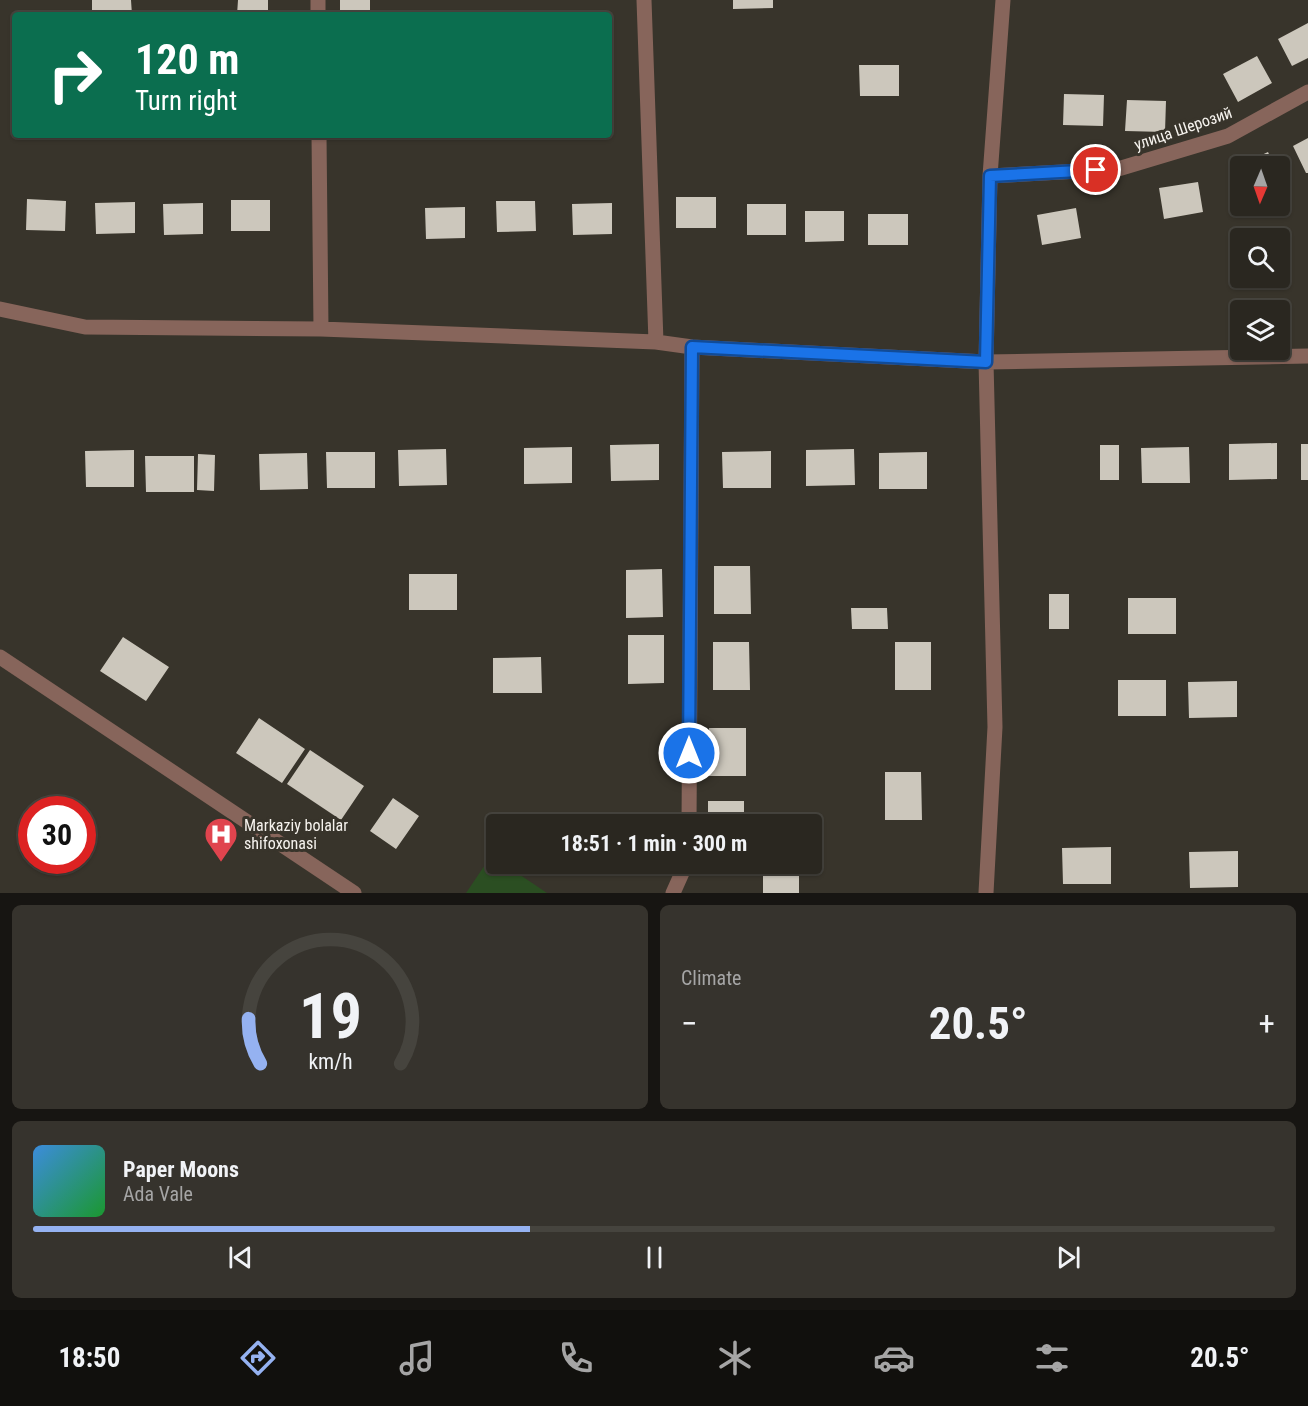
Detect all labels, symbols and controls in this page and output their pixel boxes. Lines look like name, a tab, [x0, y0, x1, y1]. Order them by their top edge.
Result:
text: 120 m	[135, 35, 240, 84]
icon: right	[36, 36, 114, 114]
text: Turn right	[135, 85, 237, 117]
street label: улица Шерозий	[1132, 103, 1235, 154]
pin	[1070, 144, 1121, 195]
icon: arrive	[1079, 153, 1112, 186]
north arrow	[1230, 156, 1290, 216]
map controls	[1230, 156, 1290, 360]
button: search	[1230, 228, 1290, 288]
button: layers	[1230, 300, 1290, 360]
position arrow	[657, 721, 721, 785]
speed limit sign: 30	[18, 796, 96, 874]
hospital icon: Markaziy bolalar shifoxonasi	[203, 816, 239, 863]
place label: Markaziy bolalar shifoxonasi	[244, 816, 348, 853]
text: 18:51 · 1 min · 300 m	[561, 831, 747, 856]
text: Climate	[681, 966, 741, 990]
text: 19	[298, 980, 362, 1053]
text: 20.5°	[929, 997, 1027, 1050]
text: −	[681, 1004, 698, 1043]
text: +	[1259, 1004, 1275, 1043]
text: km/h	[308, 1049, 352, 1074]
text: Paper Moons	[123, 1157, 239, 1182]
text: Ada Vale	[123, 1182, 193, 1206]
icon: previous	[224, 1241, 257, 1274]
icon: pause	[638, 1241, 671, 1274]
icon: next	[1052, 1241, 1085, 1274]
icon: directions	[237, 1337, 279, 1379]
icon: music	[396, 1337, 438, 1379]
icon: phone	[555, 1337, 597, 1379]
icon: climate	[714, 1337, 756, 1379]
icon: car	[873, 1337, 915, 1379]
icon: filters	[1031, 1337, 1073, 1379]
text: 18:50	[58, 1342, 120, 1374]
text: 20.5°	[1190, 1342, 1250, 1374]

